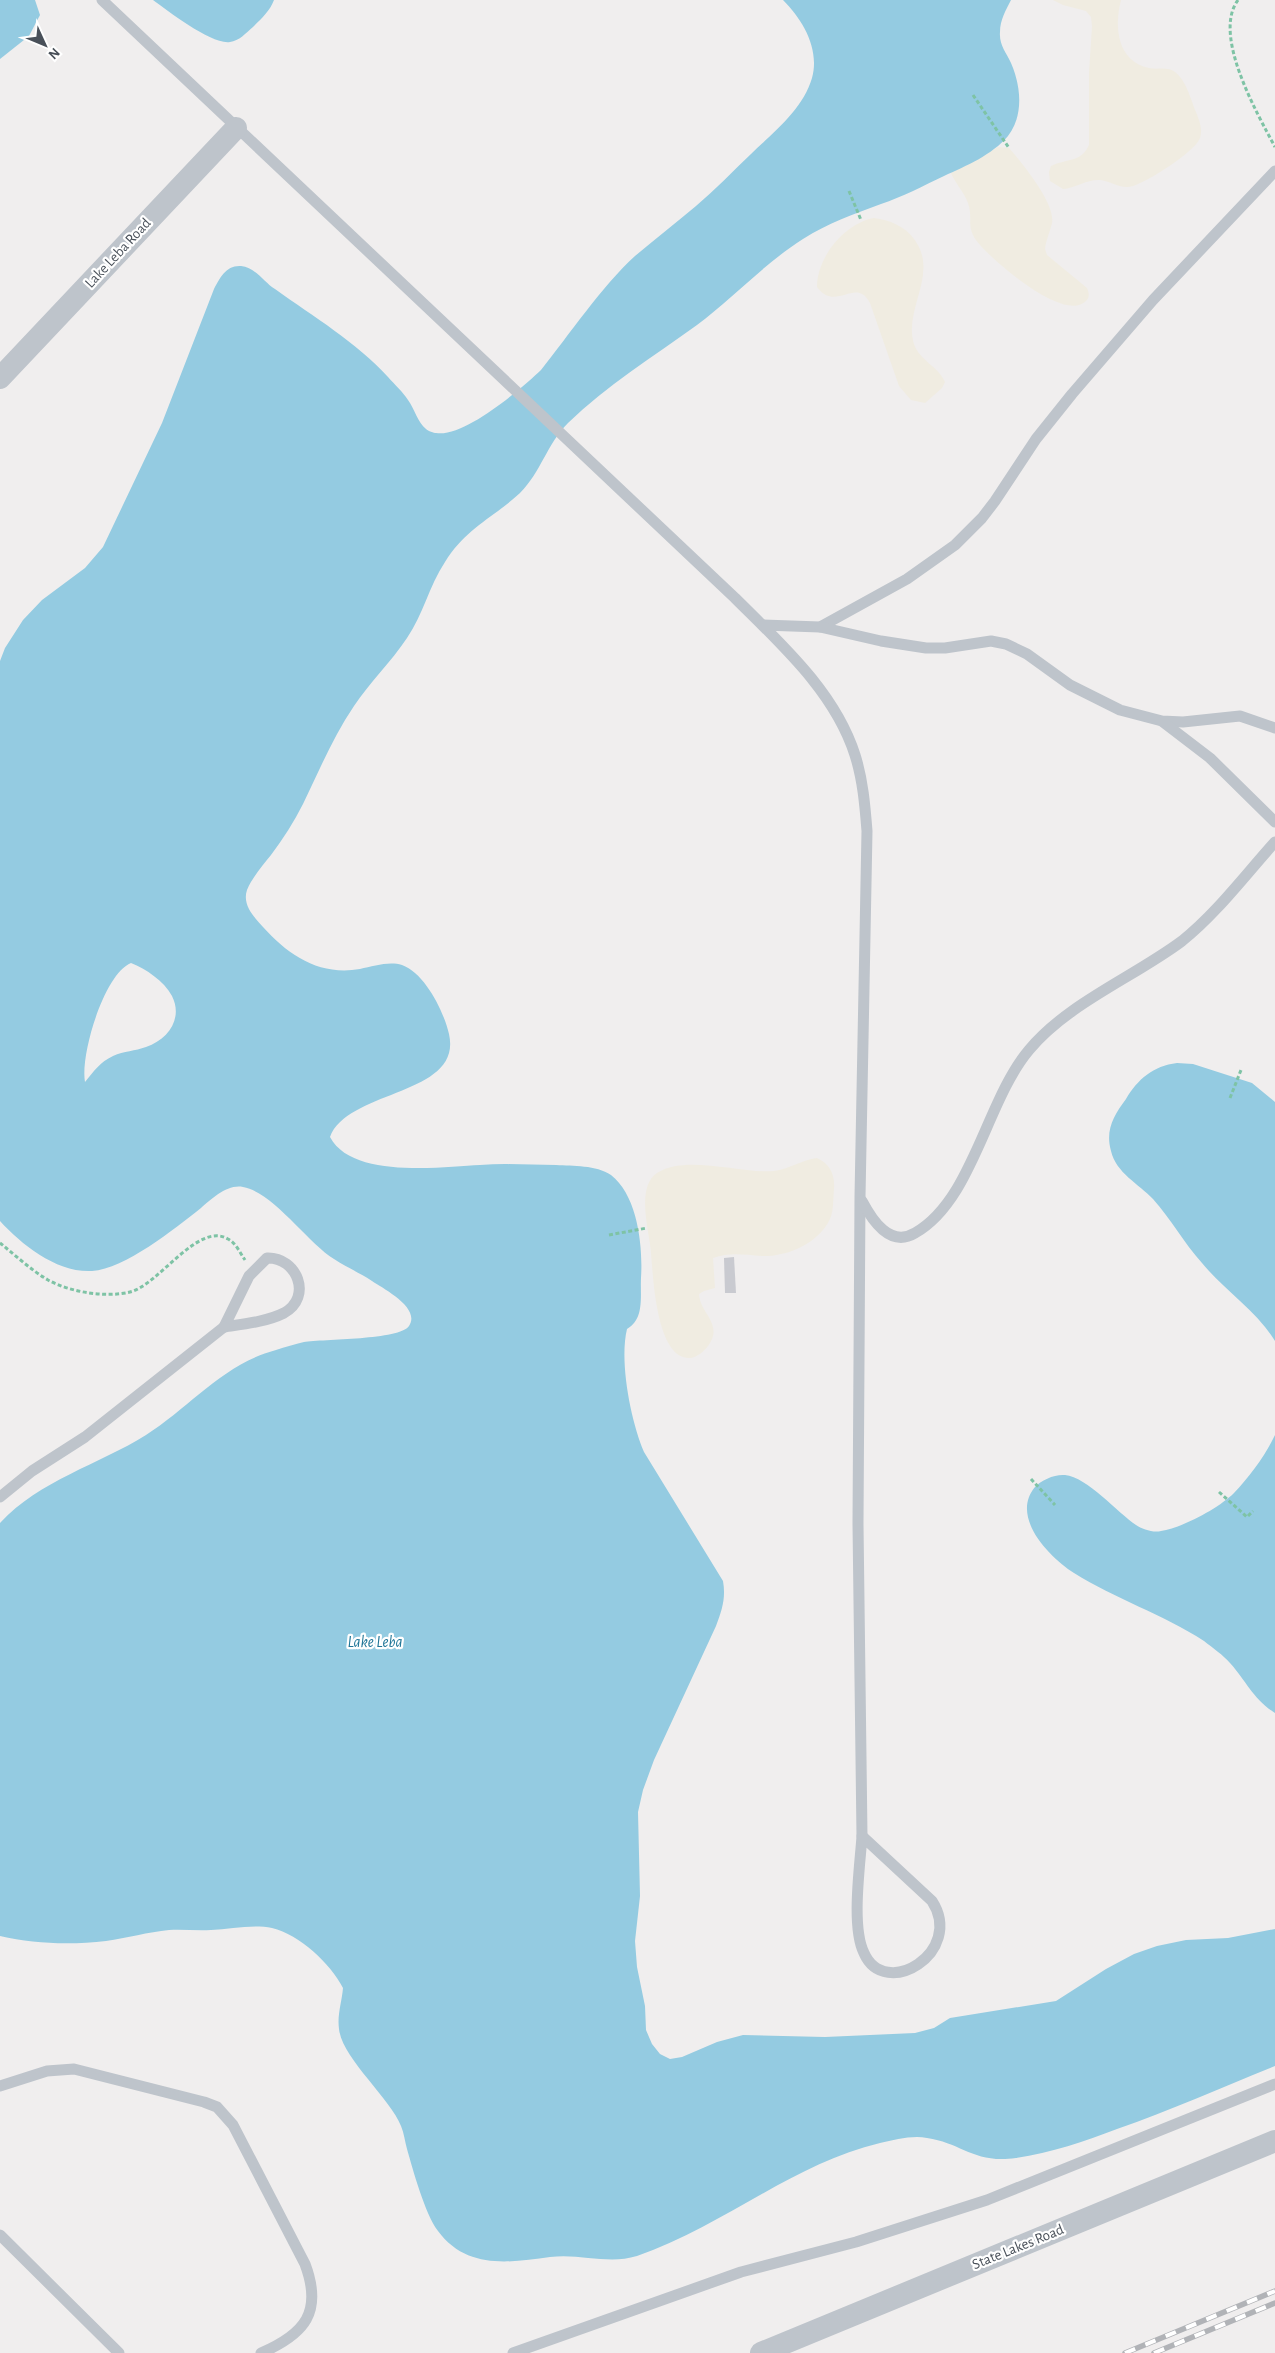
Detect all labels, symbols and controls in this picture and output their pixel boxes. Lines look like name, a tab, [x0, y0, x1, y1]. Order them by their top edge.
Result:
north arrow	[20, 20, 70, 70]
text: N	[45, 45, 62, 62]
street label: Lake Leba Road	[82, 215, 154, 291]
water label: Lake Leba	[347, 1634, 403, 1650]
street label: State Lakes Road	[970, 2222, 1066, 2272]

